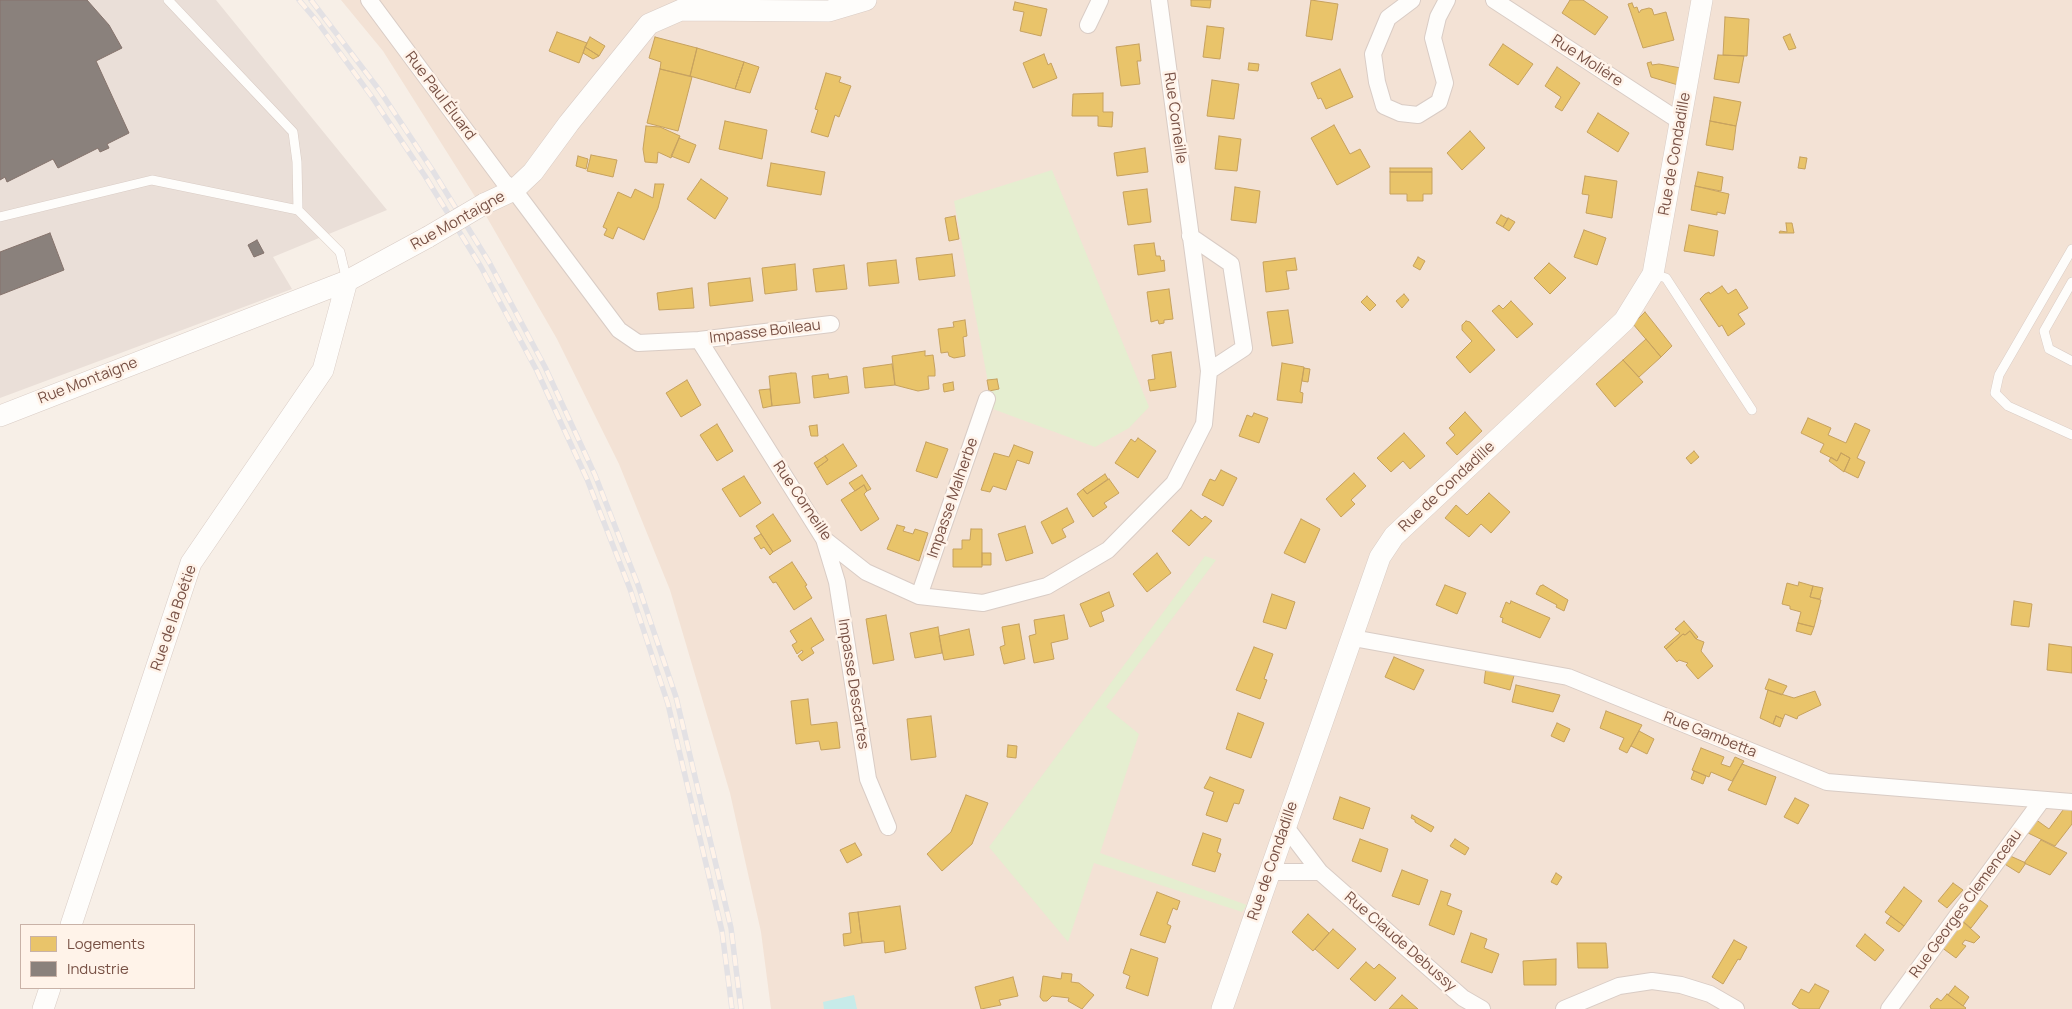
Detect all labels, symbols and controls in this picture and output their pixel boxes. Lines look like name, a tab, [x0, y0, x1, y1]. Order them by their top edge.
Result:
street label: Rue Molière	[1548, 31, 1626, 91]
street label: Rue Paul Éluard	[401, 48, 479, 144]
street label: Rue Corneille	[1160, 71, 1190, 165]
street label: Rue de Condadille	[1655, 91, 1695, 217]
street label: Rue Montaigne	[408, 188, 508, 254]
street label: Impasse Boileau	[708, 316, 822, 348]
street label: Rue Montaigne	[36, 354, 140, 408]
street label: Impasse Malherbe	[924, 435, 982, 561]
street label: Rue de Condadille	[1395, 438, 1499, 536]
street label: Rue Corneille	[769, 458, 835, 544]
street label: Rue de la Boétie	[147, 563, 201, 673]
street label: Impasse Descartes	[834, 617, 872, 751]
street label: Rue Gambetta	[1661, 708, 1759, 762]
street label: Rue de Condadille	[1244, 799, 1302, 923]
street label: Rue Georges Clemenceau	[1906, 826, 2026, 982]
street label: Rue Claude Debussy	[1340, 889, 1460, 995]
legend	[20, 924, 195, 989]
text: Logements	[67, 933, 145, 954]
text: Industrie	[67, 958, 129, 979]

